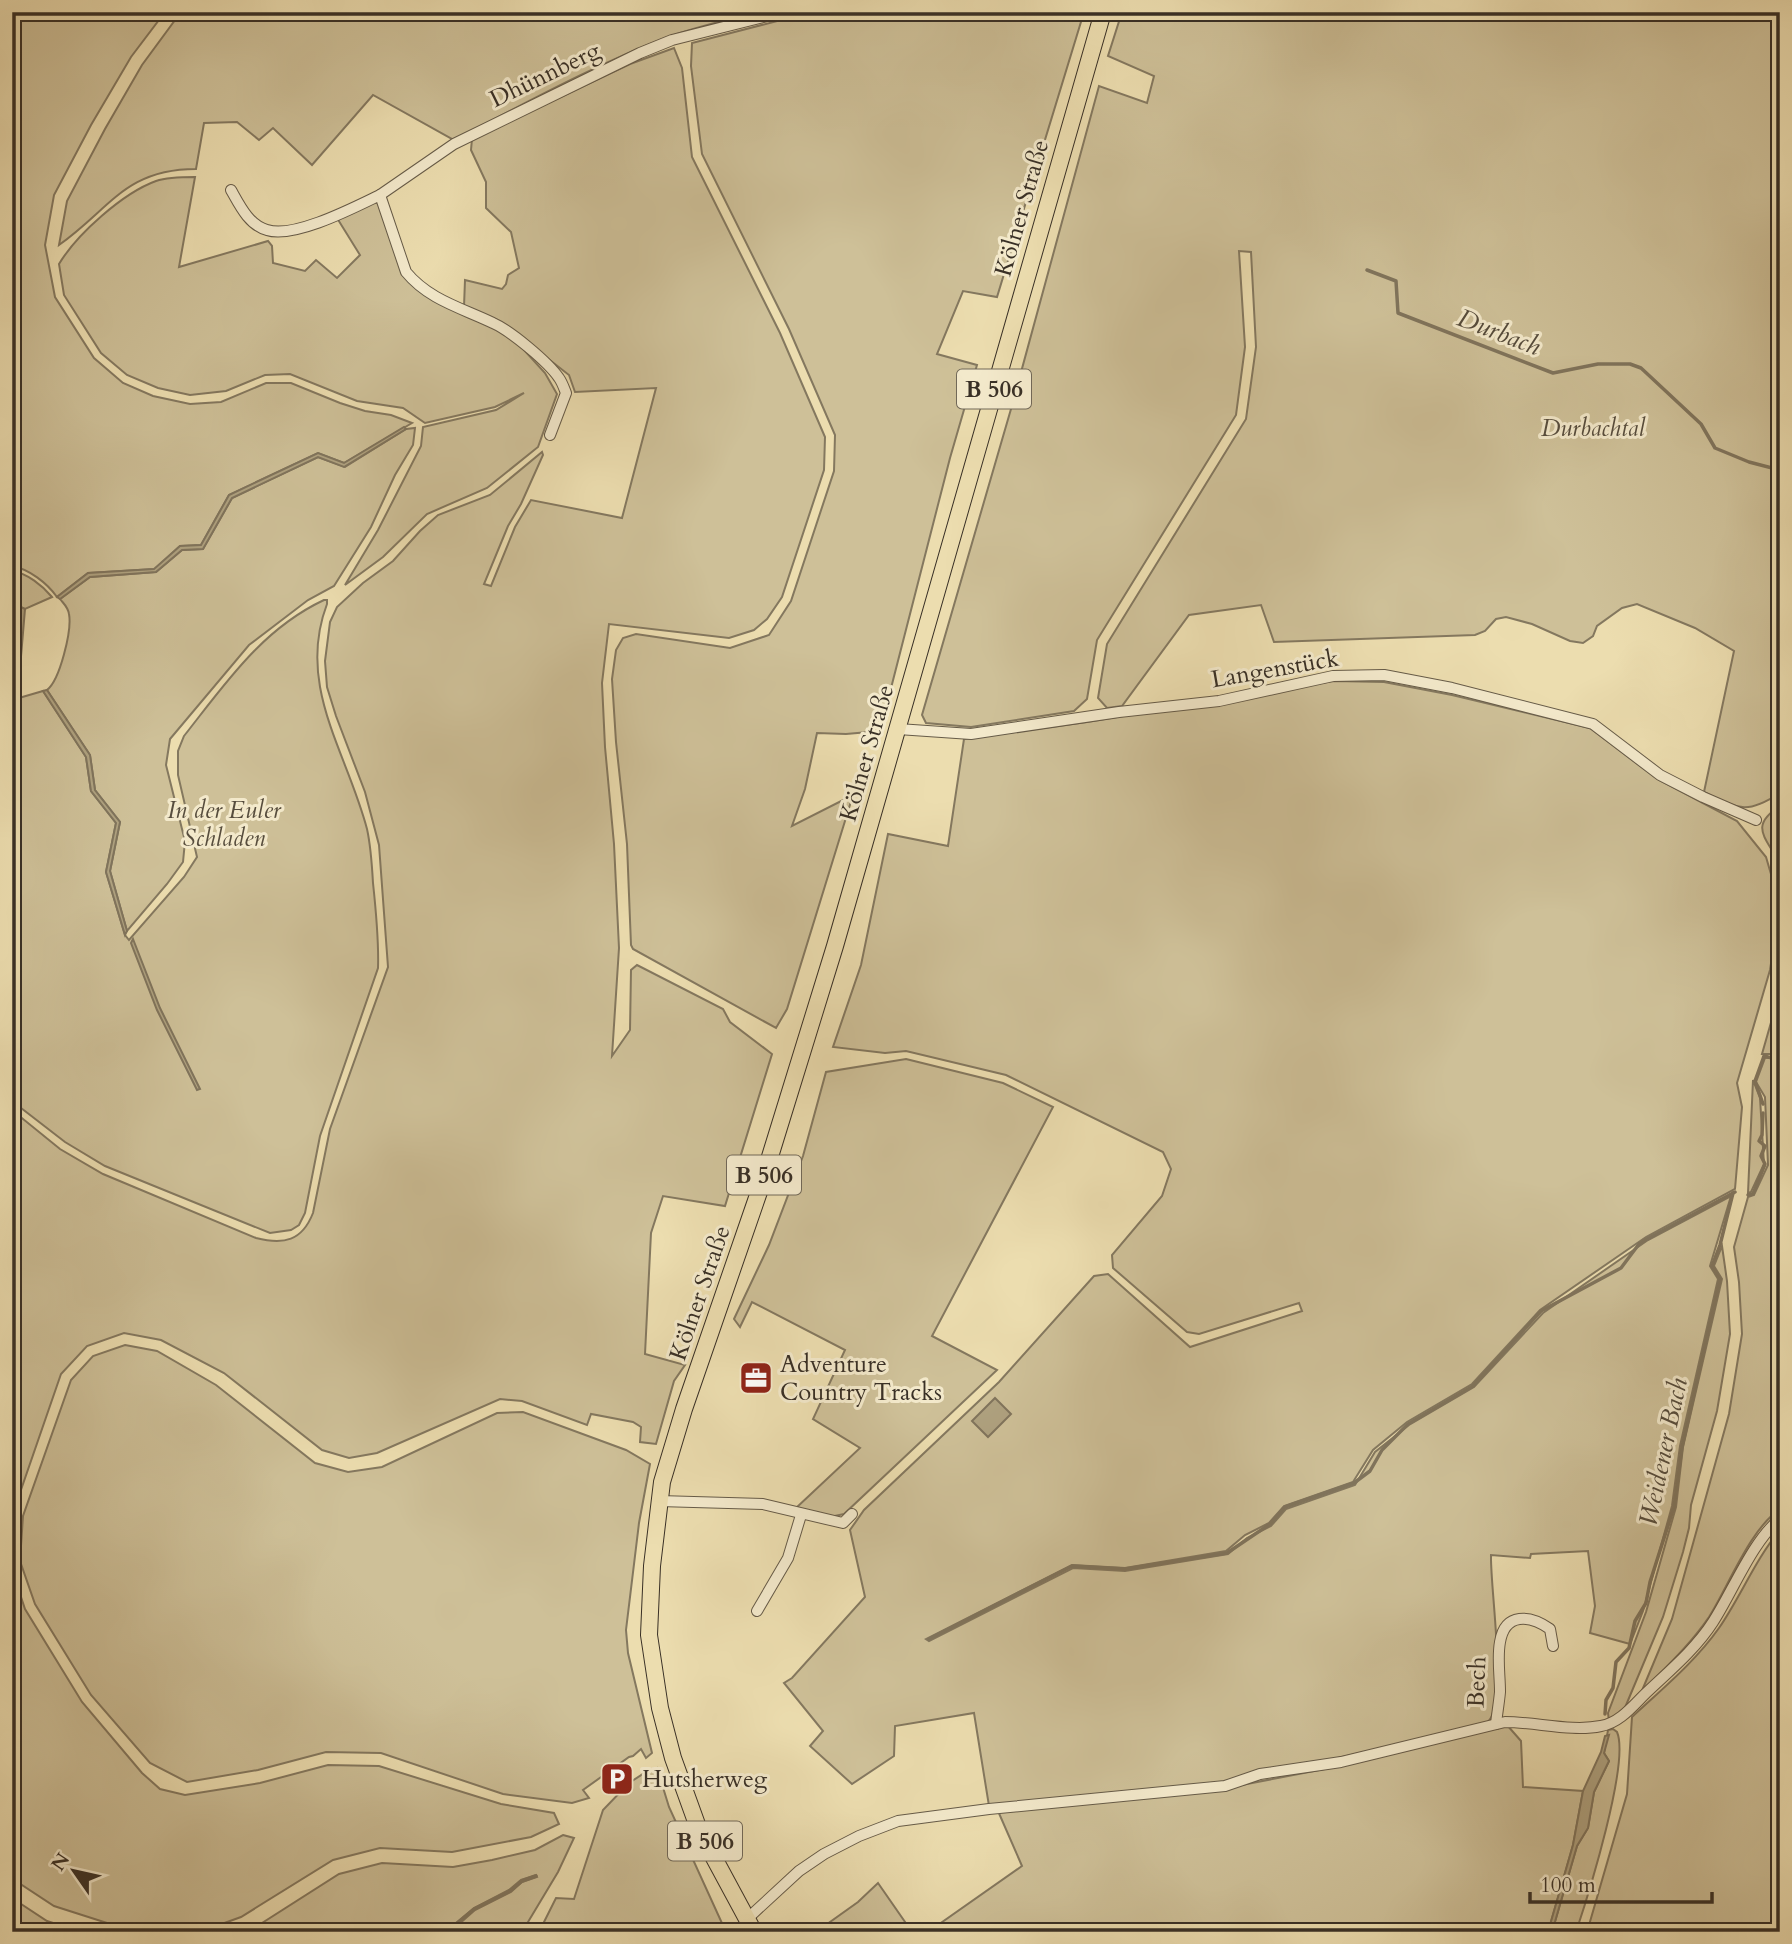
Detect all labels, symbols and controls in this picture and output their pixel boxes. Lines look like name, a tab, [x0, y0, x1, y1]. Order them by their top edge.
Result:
street label: Dhünnberg	[484, 34, 606, 116]
street label: Kölner Straße	[987, 136, 1057, 280]
water label: Durbach	[1452, 300, 1546, 364]
road number: B 506	[957, 370, 1031, 408]
park label: Durbachtal	[1541, 412, 1646, 445]
street label: Langenstück	[1209, 642, 1342, 696]
street label: Kölner Straße	[832, 681, 902, 825]
park label: In der Euler Schladen	[167, 794, 282, 855]
road number: B 506	[727, 1156, 801, 1194]
street label: Kölner Straße	[662, 1221, 738, 1365]
place label: Adventure Country Tracks	[780, 1348, 942, 1409]
office icon: Adventure Country Tracks	[737, 1359, 775, 1397]
water label: Weidener Bach	[1630, 1374, 1696, 1529]
street label: Bech	[1460, 1656, 1494, 1708]
parking icon: Hutsherweg	[598, 1760, 636, 1798]
place label: Hutsherweg	[642, 1763, 768, 1796]
road number: B 506	[668, 1822, 742, 1860]
north arrow	[38, 1836, 108, 1906]
text: N	[45, 1848, 76, 1876]
scale bar	[1530, 1860, 1712, 1904]
text: 100 m	[1540, 1871, 1596, 1900]

